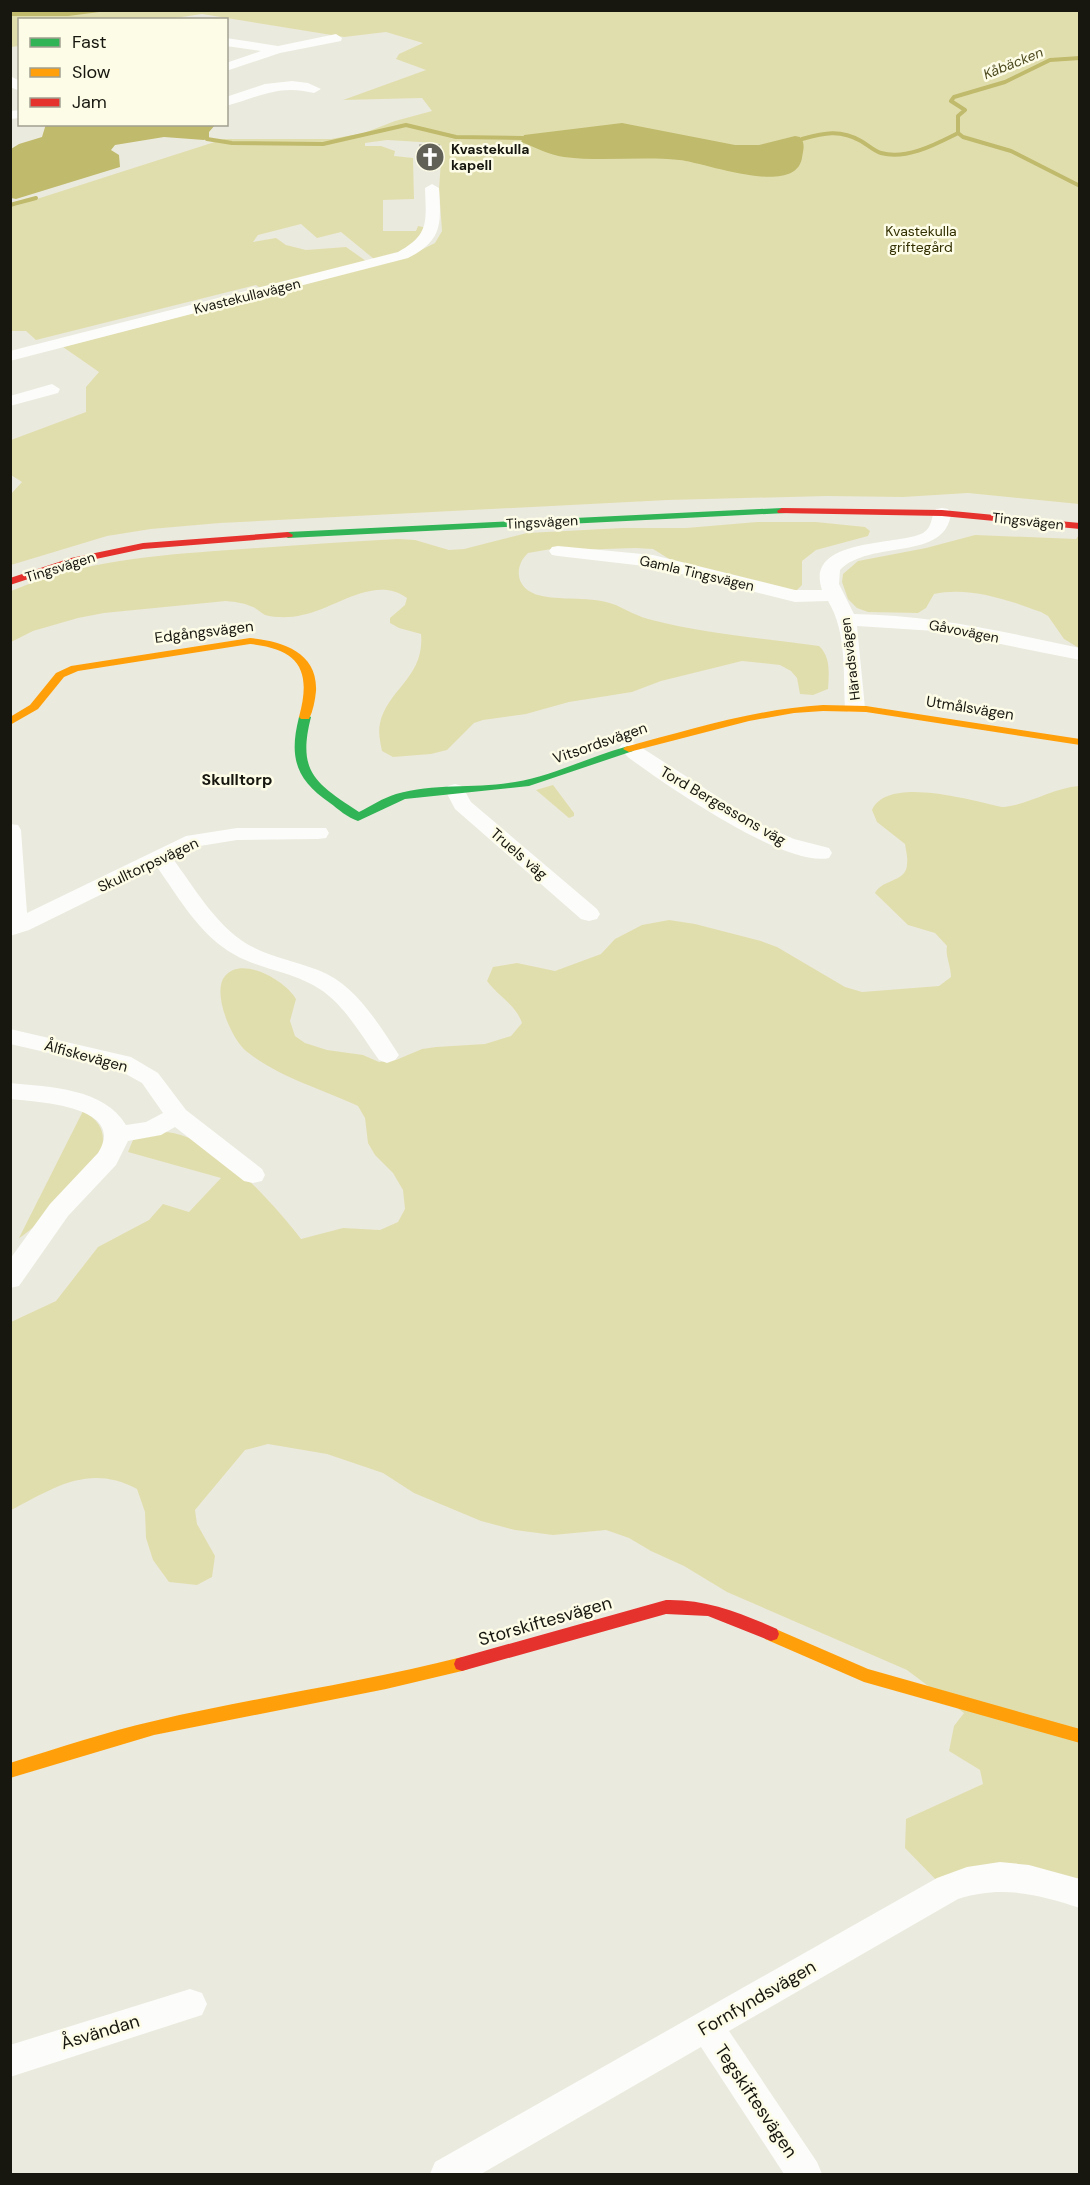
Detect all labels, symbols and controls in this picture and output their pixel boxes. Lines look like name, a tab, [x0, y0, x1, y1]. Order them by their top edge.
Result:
legend	[18, 18, 228, 126]
text: Fast	[72, 30, 107, 54]
water label: Kåbäcken	[980, 43, 1046, 83]
text: Slow	[72, 60, 111, 84]
text: Jam	[72, 90, 107, 114]
place label: Kvastekulla kapell	[451, 140, 529, 174]
church icon: Kvastekulla kapell	[414, 141, 446, 173]
park label: Kvastekulla griftegård	[885, 222, 957, 256]
street label: Kvastekullavägen	[192, 274, 302, 318]
street label: Tingsvägen	[991, 508, 1065, 534]
street label: Tingsvägen	[506, 511, 578, 533]
street label: Tingsvägen	[23, 548, 97, 586]
street label: Gamla Tingsvägen	[638, 551, 756, 595]
street label: Gåvovägen	[927, 615, 1001, 647]
street label: Edgångsvägen	[153, 616, 255, 648]
street label: Häradsvägen	[836, 616, 864, 702]
street label: Utmålsvägen	[925, 691, 1015, 725]
street label: Vitsordsvägen	[550, 717, 650, 769]
street label: Tord Bergessons väg	[656, 762, 790, 850]
district label: Skulltorp	[202, 769, 272, 790]
street label: Truels väg	[486, 824, 552, 884]
street label: Skulltorpsvägen	[94, 833, 202, 897]
street label: Ålfiskevägen	[42, 1035, 130, 1077]
street label: Storskiftesvägen	[475, 1590, 615, 1652]
street label: Fornfyndsvägen	[694, 1955, 820, 2041]
street label: Åsvändan	[58, 2009, 142, 2055]
street label: Tegskiftesvägen	[709, 2040, 803, 2162]

